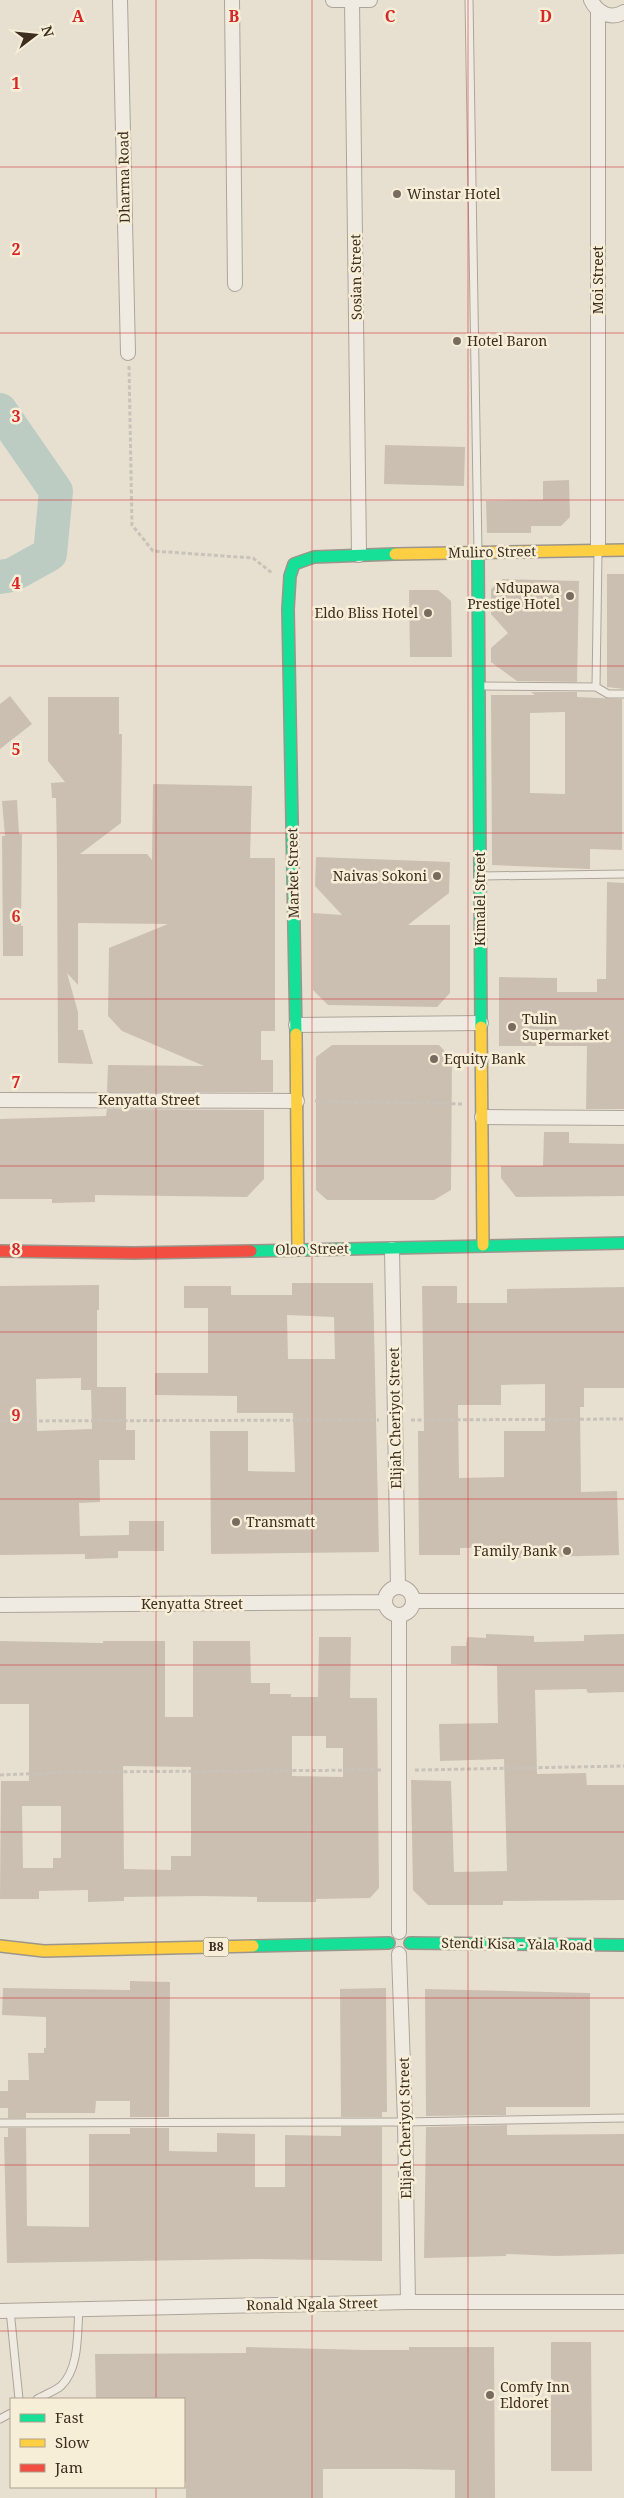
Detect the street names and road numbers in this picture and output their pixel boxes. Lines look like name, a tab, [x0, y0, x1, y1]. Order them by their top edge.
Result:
street label: Dharma Road	[113, 130, 134, 223]
street label: Sosian Street	[345, 234, 366, 320]
street label: Moi Street	[588, 246, 607, 314]
street label: Muliro Street	[448, 541, 536, 562]
street label: Market Street	[282, 827, 303, 918]
street label: Kimalel Street	[470, 852, 489, 946]
street label: Kenyatta Street	[98, 1090, 200, 1109]
street label: Oloo Street	[275, 1238, 349, 1259]
street label: Elijah Cheriyot Street	[384, 1347, 405, 1489]
street label: Kenyatta Street	[141, 1594, 243, 1613]
street label: Stendi Kisa - Yala Road	[441, 1933, 593, 1954]
road number: B8	[204, 1938, 228, 1956]
street label: Elijah Cheriyot Street	[394, 2057, 415, 2199]
street label: Ronald Ngala Street	[246, 2293, 378, 2314]

